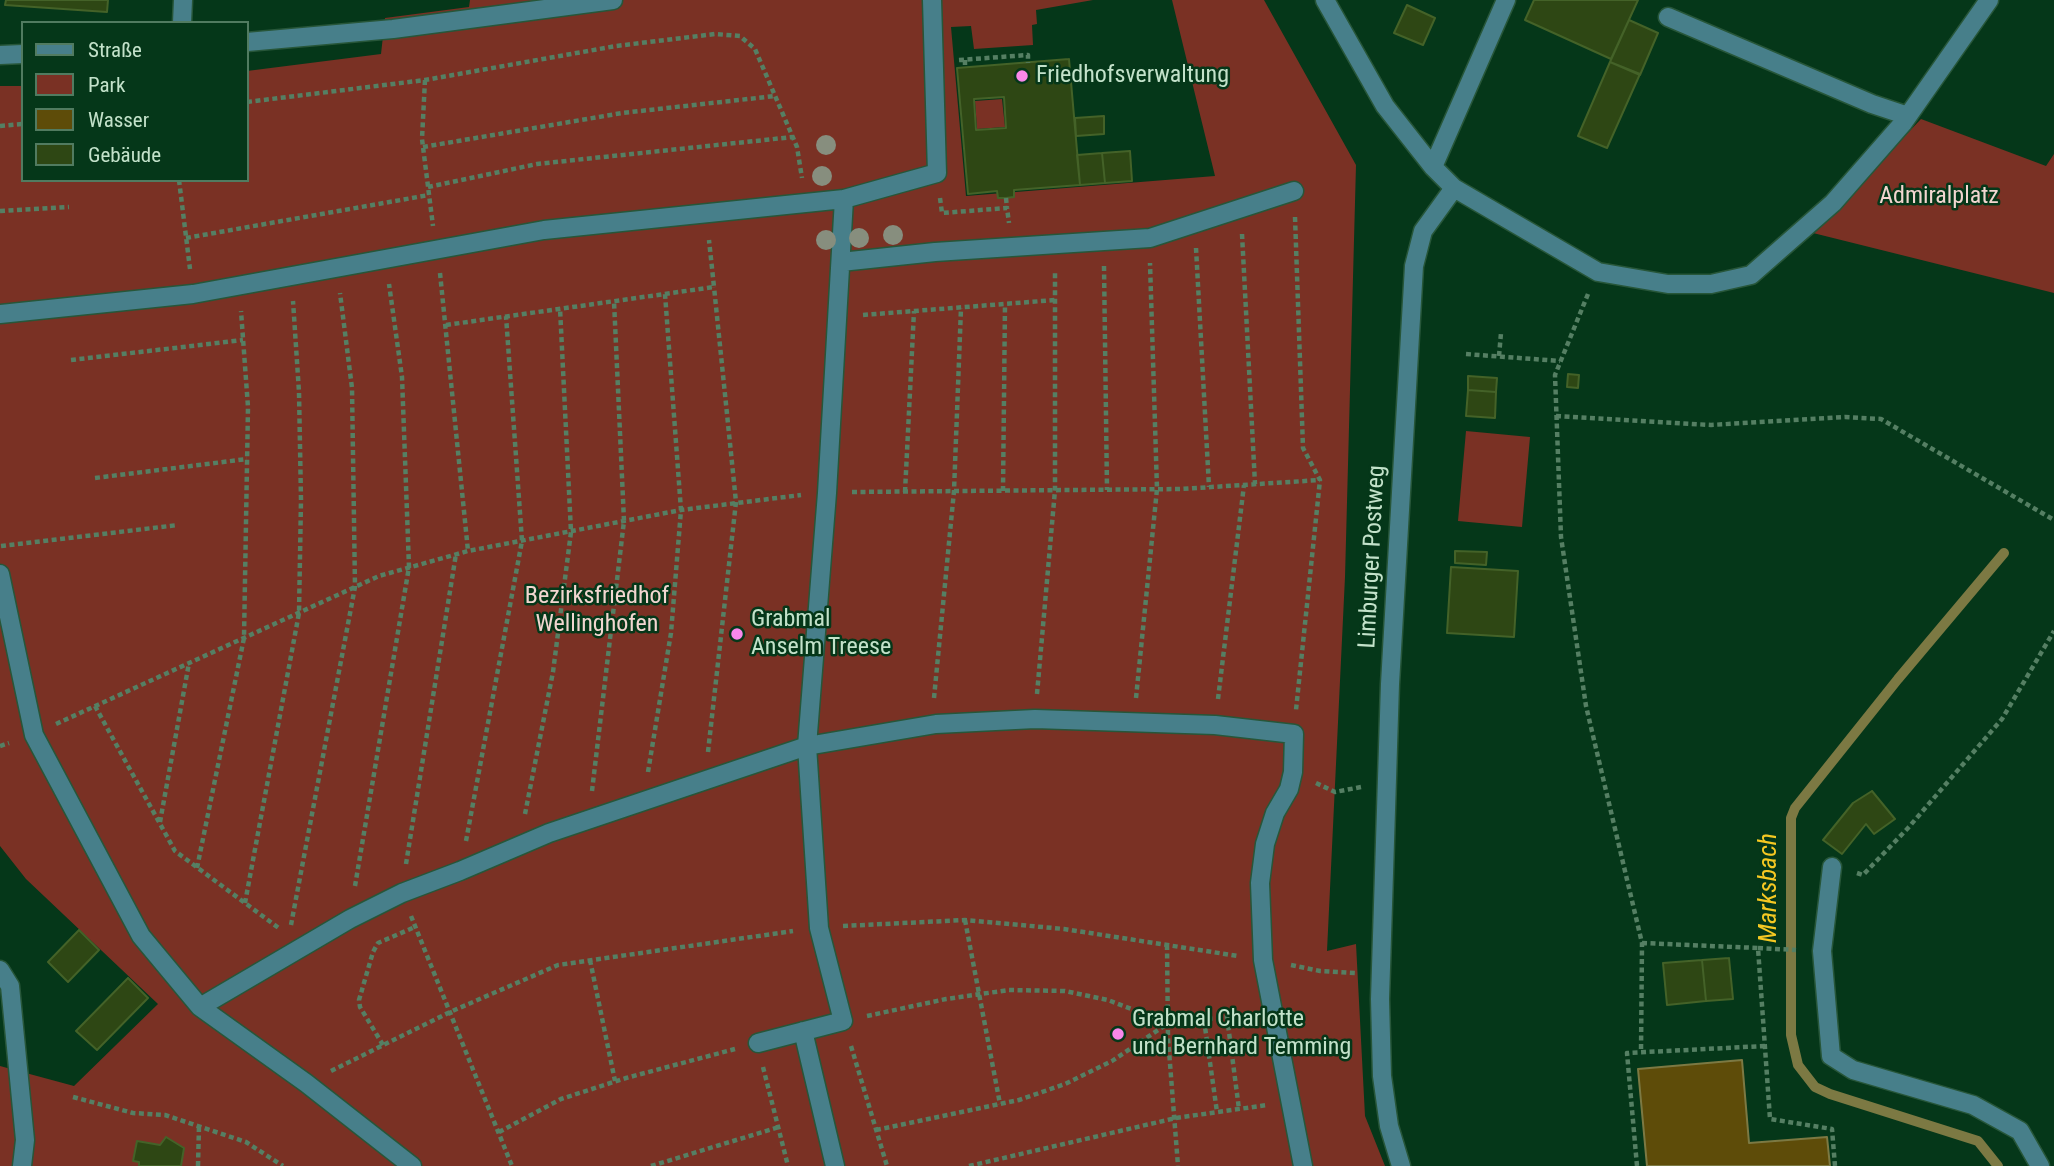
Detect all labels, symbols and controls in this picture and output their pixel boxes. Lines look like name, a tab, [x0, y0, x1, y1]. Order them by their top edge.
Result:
legend	[21, 21, 248, 182]
text: Straße	[88, 38, 142, 62]
place label: Friedhofsverwaltung	[1036, 62, 1229, 90]
marker: Friedhofsverwaltung	[1014, 68, 1030, 84]
text: Park	[88, 73, 125, 97]
text: Wasser	[88, 108, 149, 132]
text: Gebäude	[88, 143, 161, 167]
park label: Admiralplatz	[1879, 183, 1999, 211]
street label: Limburger Postweg	[1354, 465, 1392, 649]
park label: Bezirksfriedhof Wellinghofen	[525, 583, 669, 639]
place label: Grabmal Anselm Treese	[751, 606, 891, 662]
marker: Grabmal Anselm Treese	[729, 626, 745, 642]
water label: Marksbach	[1753, 833, 1785, 943]
place label: Grabmal Charlotte und Bernhard Temming	[1132, 1006, 1351, 1062]
marker: Grabmal Charlotte und Bernhard Temming	[1110, 1026, 1126, 1042]

